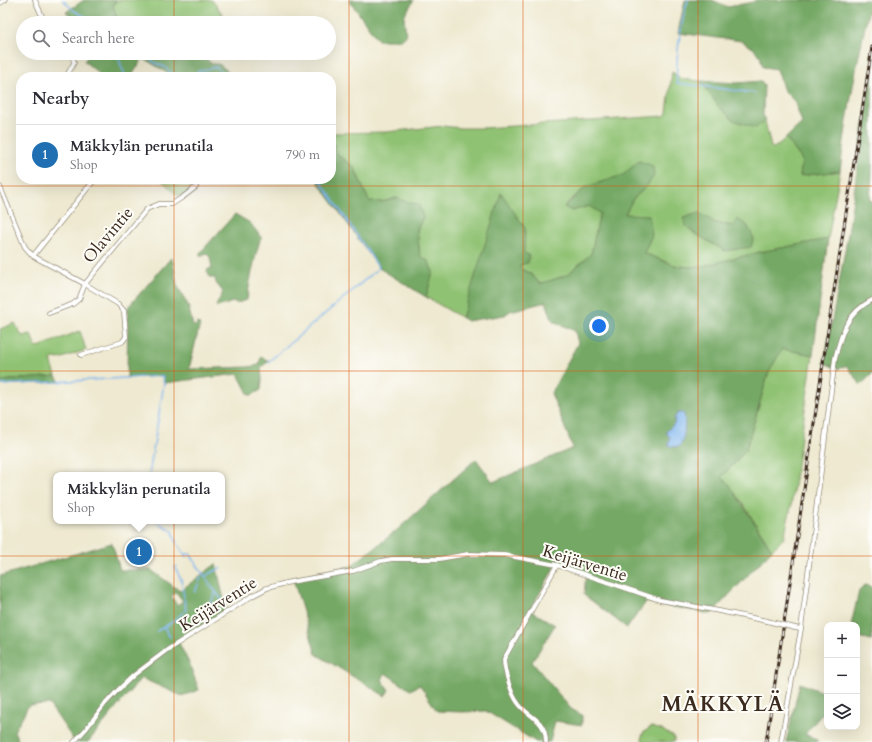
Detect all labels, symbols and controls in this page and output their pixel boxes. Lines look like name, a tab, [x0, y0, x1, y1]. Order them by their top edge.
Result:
search box	[16, 16, 336, 60]
icon: search	[30, 27, 52, 49]
text: Search here	[62, 28, 135, 48]
text: Nearby	[32, 87, 89, 110]
text: Mäkkylän perunatila	[70, 136, 213, 156]
text: 1	[42, 146, 48, 164]
text: 790 m	[286, 146, 320, 164]
text: Shop	[70, 156, 98, 174]
street label: Olavintie	[78, 202, 138, 268]
your location	[589, 316, 609, 336]
popup	[53, 472, 225, 524]
text: Mäkkylän perunatila	[67, 479, 211, 499]
text: Shop	[67, 499, 95, 517]
pin: 1	[126, 537, 152, 567]
street label: Keijärventie	[540, 539, 630, 587]
street label: Keijärventie	[175, 571, 261, 637]
map controls	[824, 622, 860, 730]
button: +	[824, 622, 860, 658]
button: −	[824, 658, 860, 694]
district label: MÄKKYLÄ	[661, 690, 785, 719]
button: layers	[824, 694, 860, 730]

